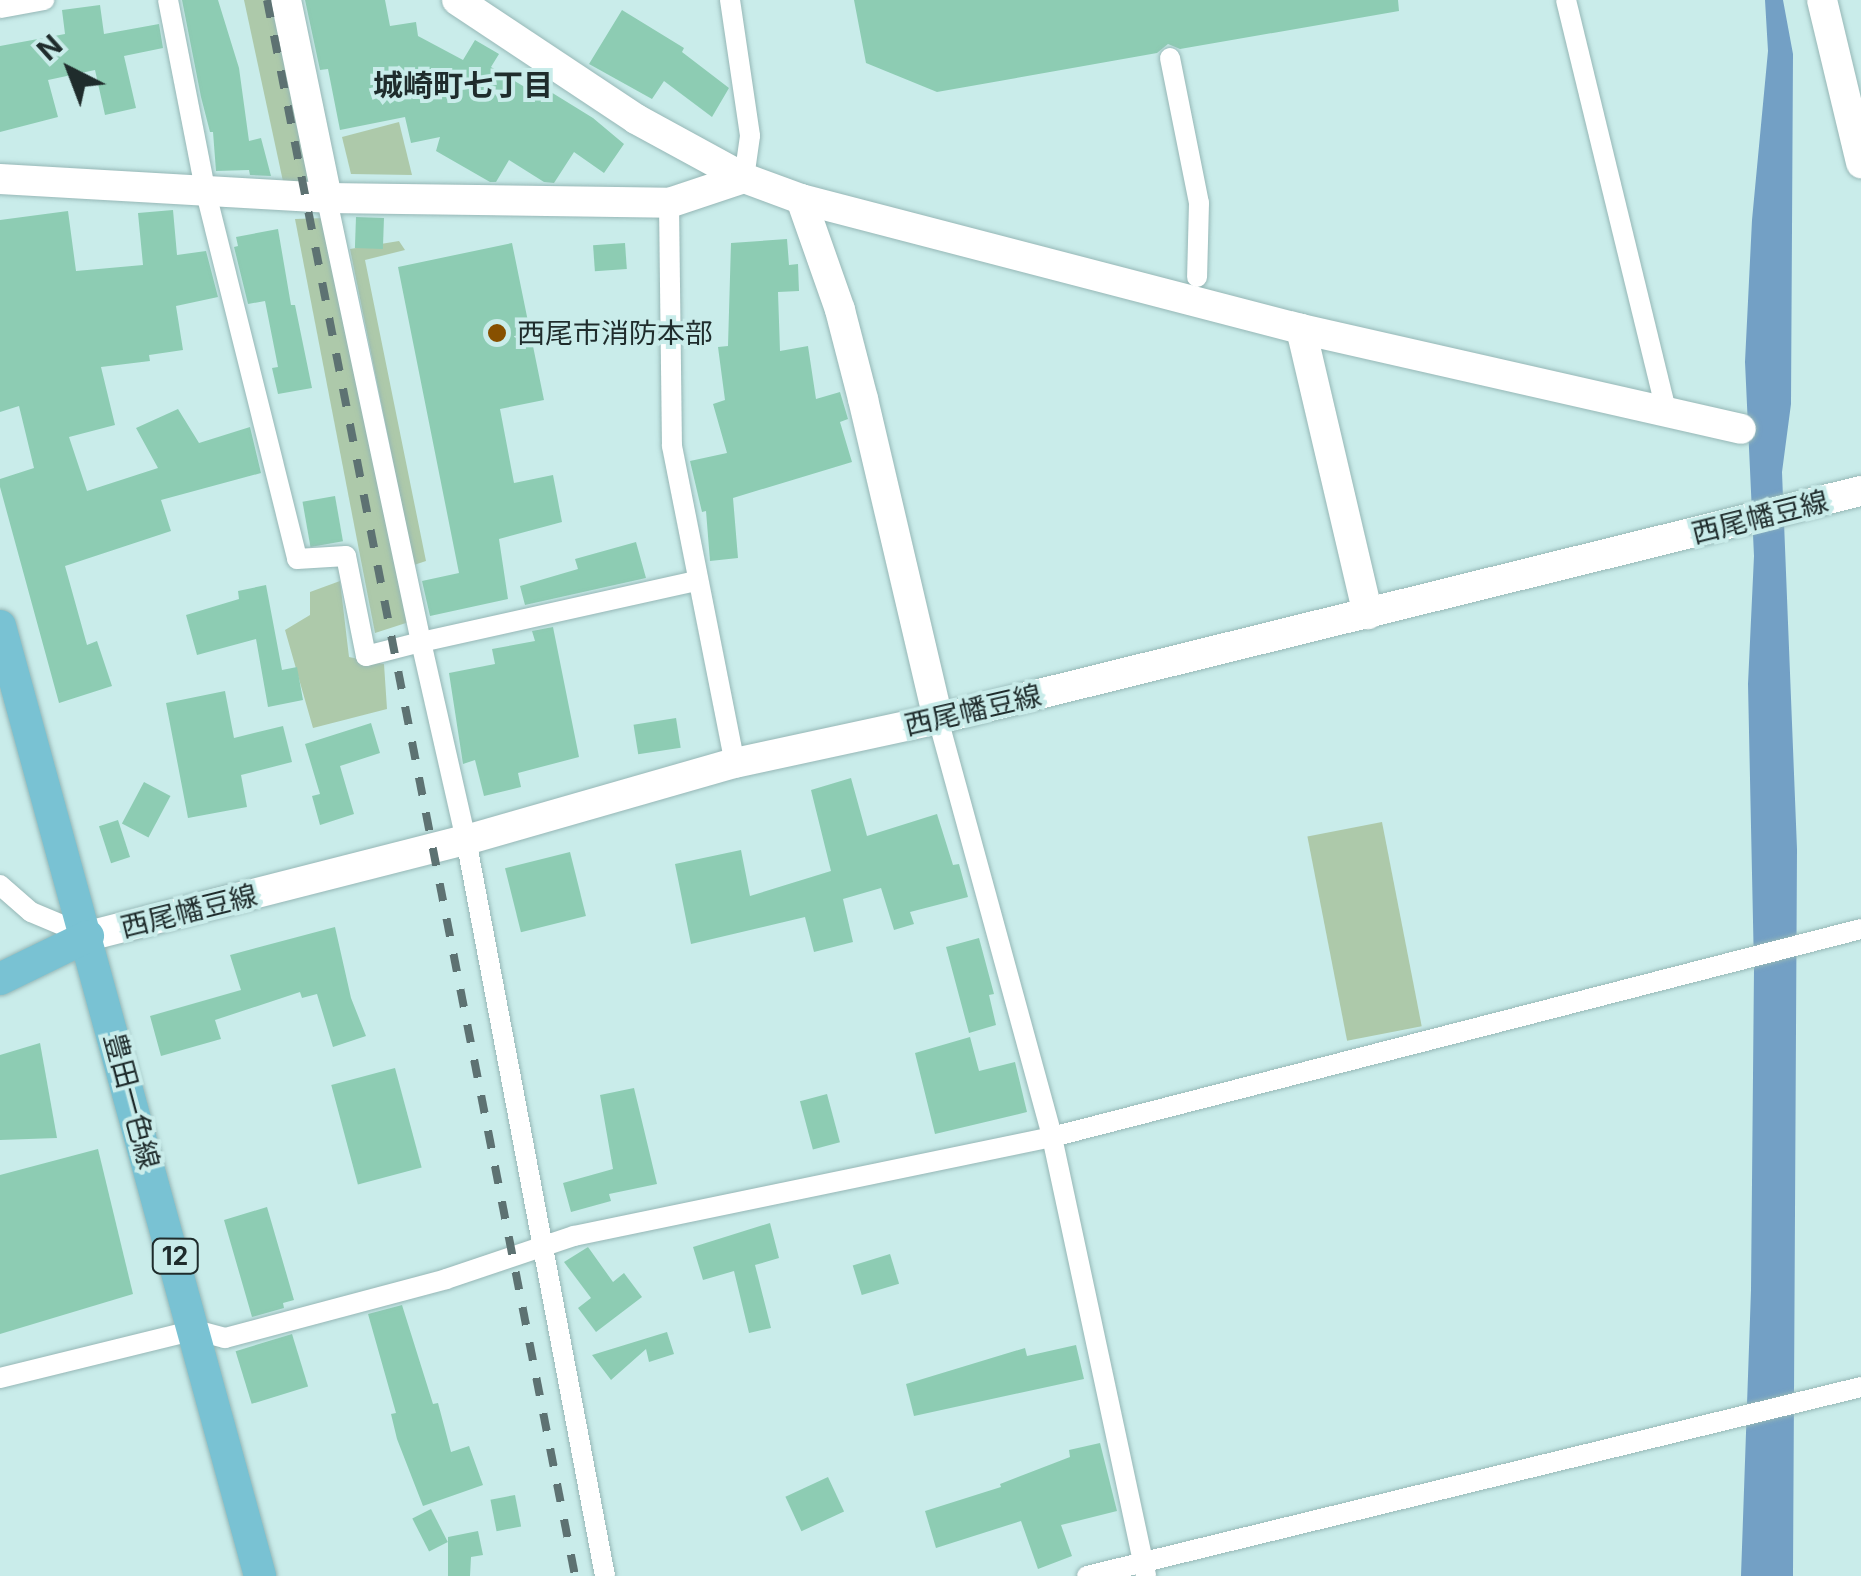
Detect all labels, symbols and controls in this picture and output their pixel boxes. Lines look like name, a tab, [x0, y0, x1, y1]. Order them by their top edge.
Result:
north arrow	[20, 20, 120, 120]
text: N	[31, 28, 69, 67]
district label: 城崎町七丁目	[373, 67, 553, 103]
place label: 西尾市消防本部	[517, 316, 713, 350]
marker: 西尾市消防本部	[486, 322, 508, 344]
street label: 西尾幡豆線	[1688, 484, 1832, 550]
street label: 西尾幡豆線	[901, 678, 1045, 742]
street label: 西尾幡豆線	[117, 878, 261, 944]
street label: 豊田一色線	[98, 1029, 166, 1173]
road number: 12	[150, 1236, 200, 1276]

